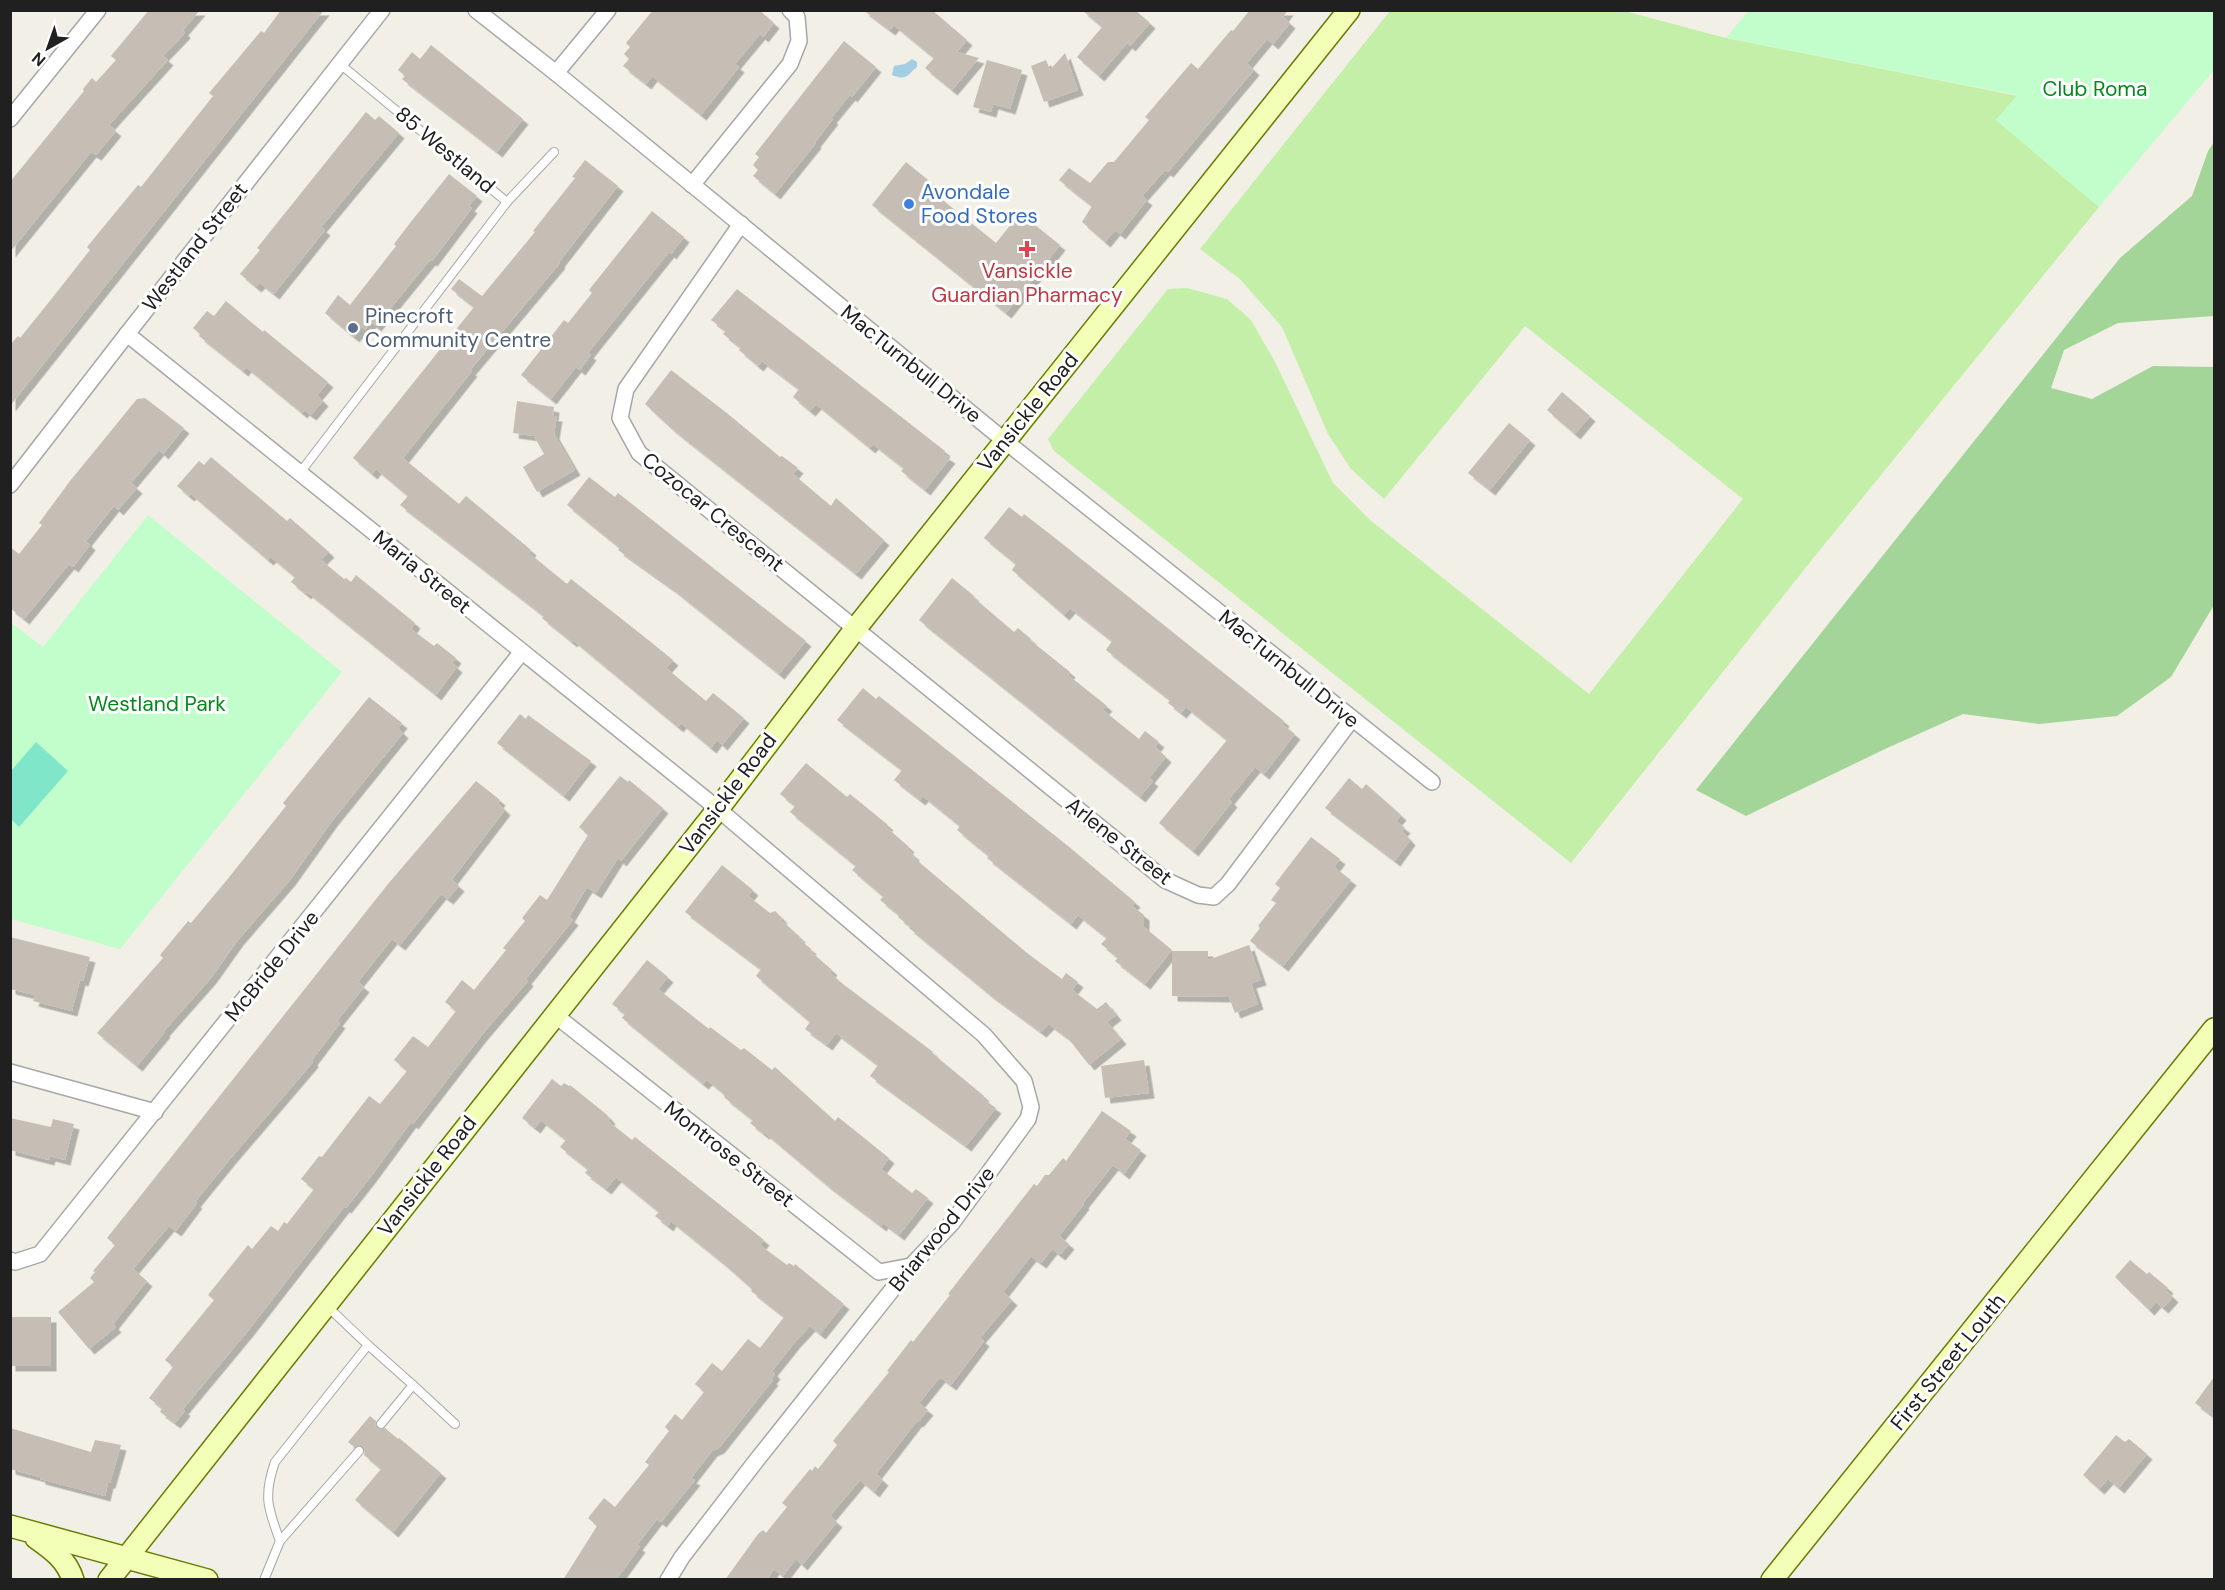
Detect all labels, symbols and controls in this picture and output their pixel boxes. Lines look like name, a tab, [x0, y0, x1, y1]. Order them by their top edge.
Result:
north arrow	[18, 18, 78, 78]
text: N	[27, 47, 50, 71]
park label: Club Roma	[2043, 75, 2147, 103]
street label: 85 Westland	[389, 100, 501, 200]
street label: Westland Street	[136, 177, 254, 317]
place label: Avondale Food Stores	[921, 178, 1038, 230]
marker: Avondale Food Stores	[902, 197, 916, 211]
marker: Vansickle Guardian Pharmacy	[1020, 242, 1034, 256]
place label: Vansickle Guardian Pharmacy	[931, 257, 1123, 309]
street label: MacTurnbull Drive	[835, 299, 987, 430]
place label: Pinecroft Community Centre	[365, 302, 551, 354]
marker: Pinecroft Community Centre	[346, 321, 360, 335]
street label: Vansickle Road	[971, 347, 1085, 477]
street label: Cozocar Crescent	[636, 446, 790, 578]
street label: Maria Street	[367, 524, 477, 620]
street label: MacTurnbull Drive	[1213, 604, 1365, 735]
park label: Westland Park	[88, 690, 226, 718]
street label: Vansickle Road	[673, 727, 783, 861]
street label: Arlene Street	[1060, 791, 1178, 891]
street label: McBride Drive	[218, 904, 326, 1027]
street label: Montrose Street	[658, 1094, 800, 1214]
street label: Vansickle Road	[371, 1110, 483, 1242]
street label: Briarwood Drive	[883, 1160, 1001, 1298]
street label: First Street Louth	[1884, 1288, 2012, 1436]

